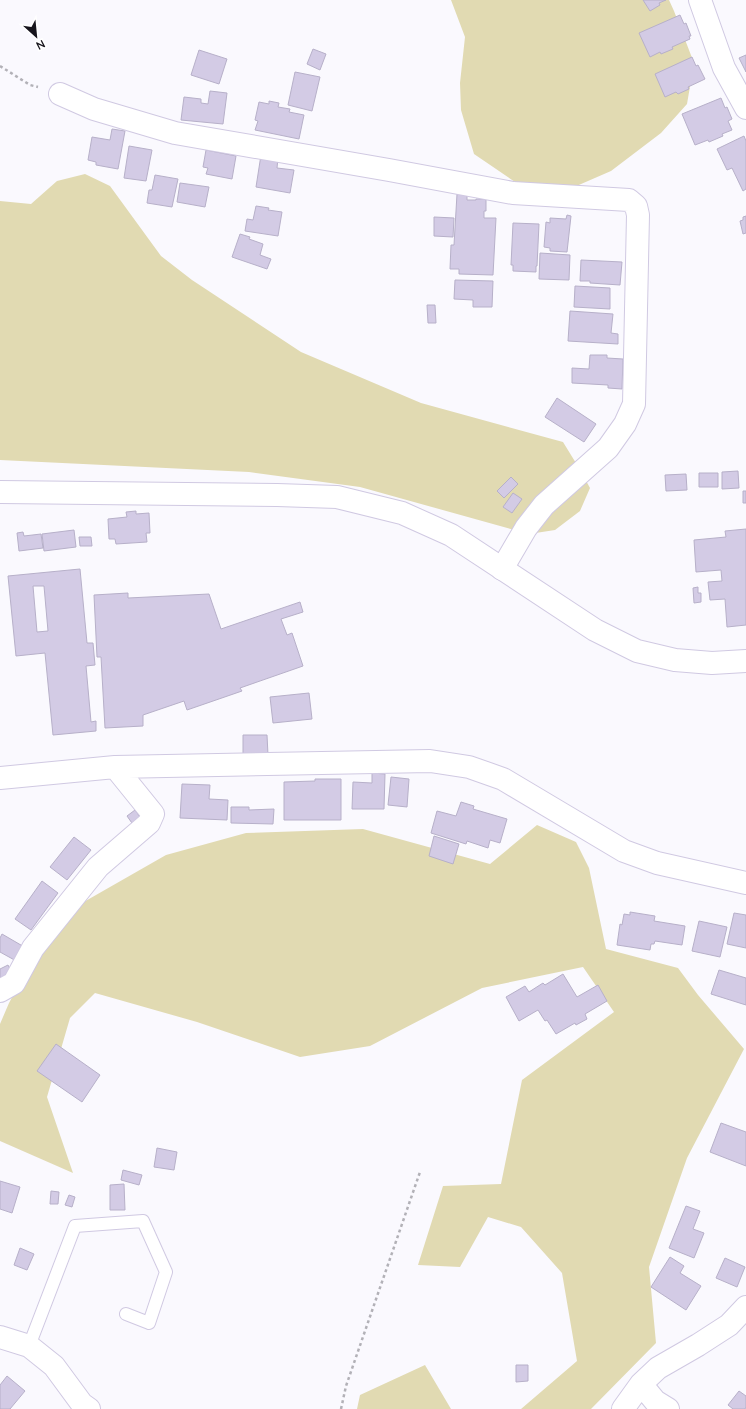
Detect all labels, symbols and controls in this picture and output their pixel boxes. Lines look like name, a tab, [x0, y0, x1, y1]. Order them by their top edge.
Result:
north arrow	[16, 16, 56, 56]
text: N	[33, 36, 47, 53]

